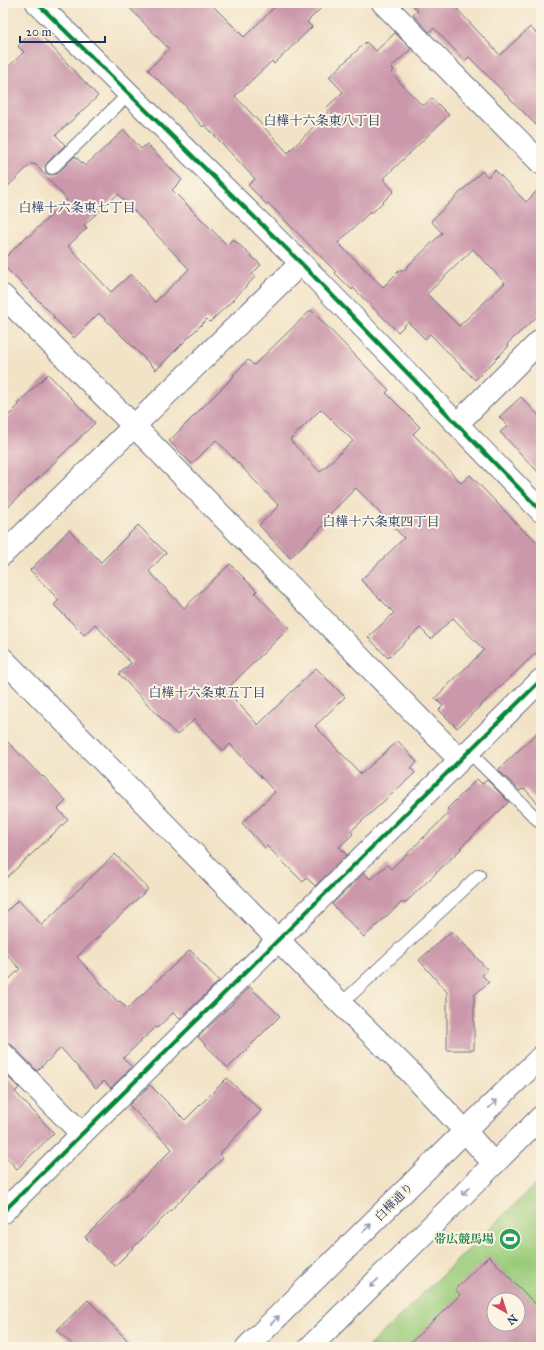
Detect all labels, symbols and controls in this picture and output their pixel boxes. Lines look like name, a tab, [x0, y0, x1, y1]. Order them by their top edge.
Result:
scale bar	[20, 18, 105, 44]
text: 20 m	[26, 25, 52, 39]
district label: 白樺十六条東八丁目	[263, 113, 381, 129]
district label: 白樺十六条東七丁目	[18, 200, 136, 216]
district label: 白樺十六条東四丁目	[322, 514, 440, 530]
district label: 白樺十六条東五丁目	[148, 685, 266, 701]
one-way arrow	[488, 1099, 498, 1109]
street label: 白樺通り	[372, 1180, 416, 1224]
one-way arrow	[461, 1186, 471, 1196]
one-way arrow	[362, 1224, 372, 1233]
sports icon: 帯広競馬場	[497, 1226, 523, 1252]
place label: 帯広競馬場	[434, 1232, 494, 1246]
one-way arrow	[369, 1278, 379, 1288]
north arrow	[486, 1292, 526, 1332]
text: N	[504, 1311, 520, 1328]
one-way arrow	[270, 1315, 280, 1325]

